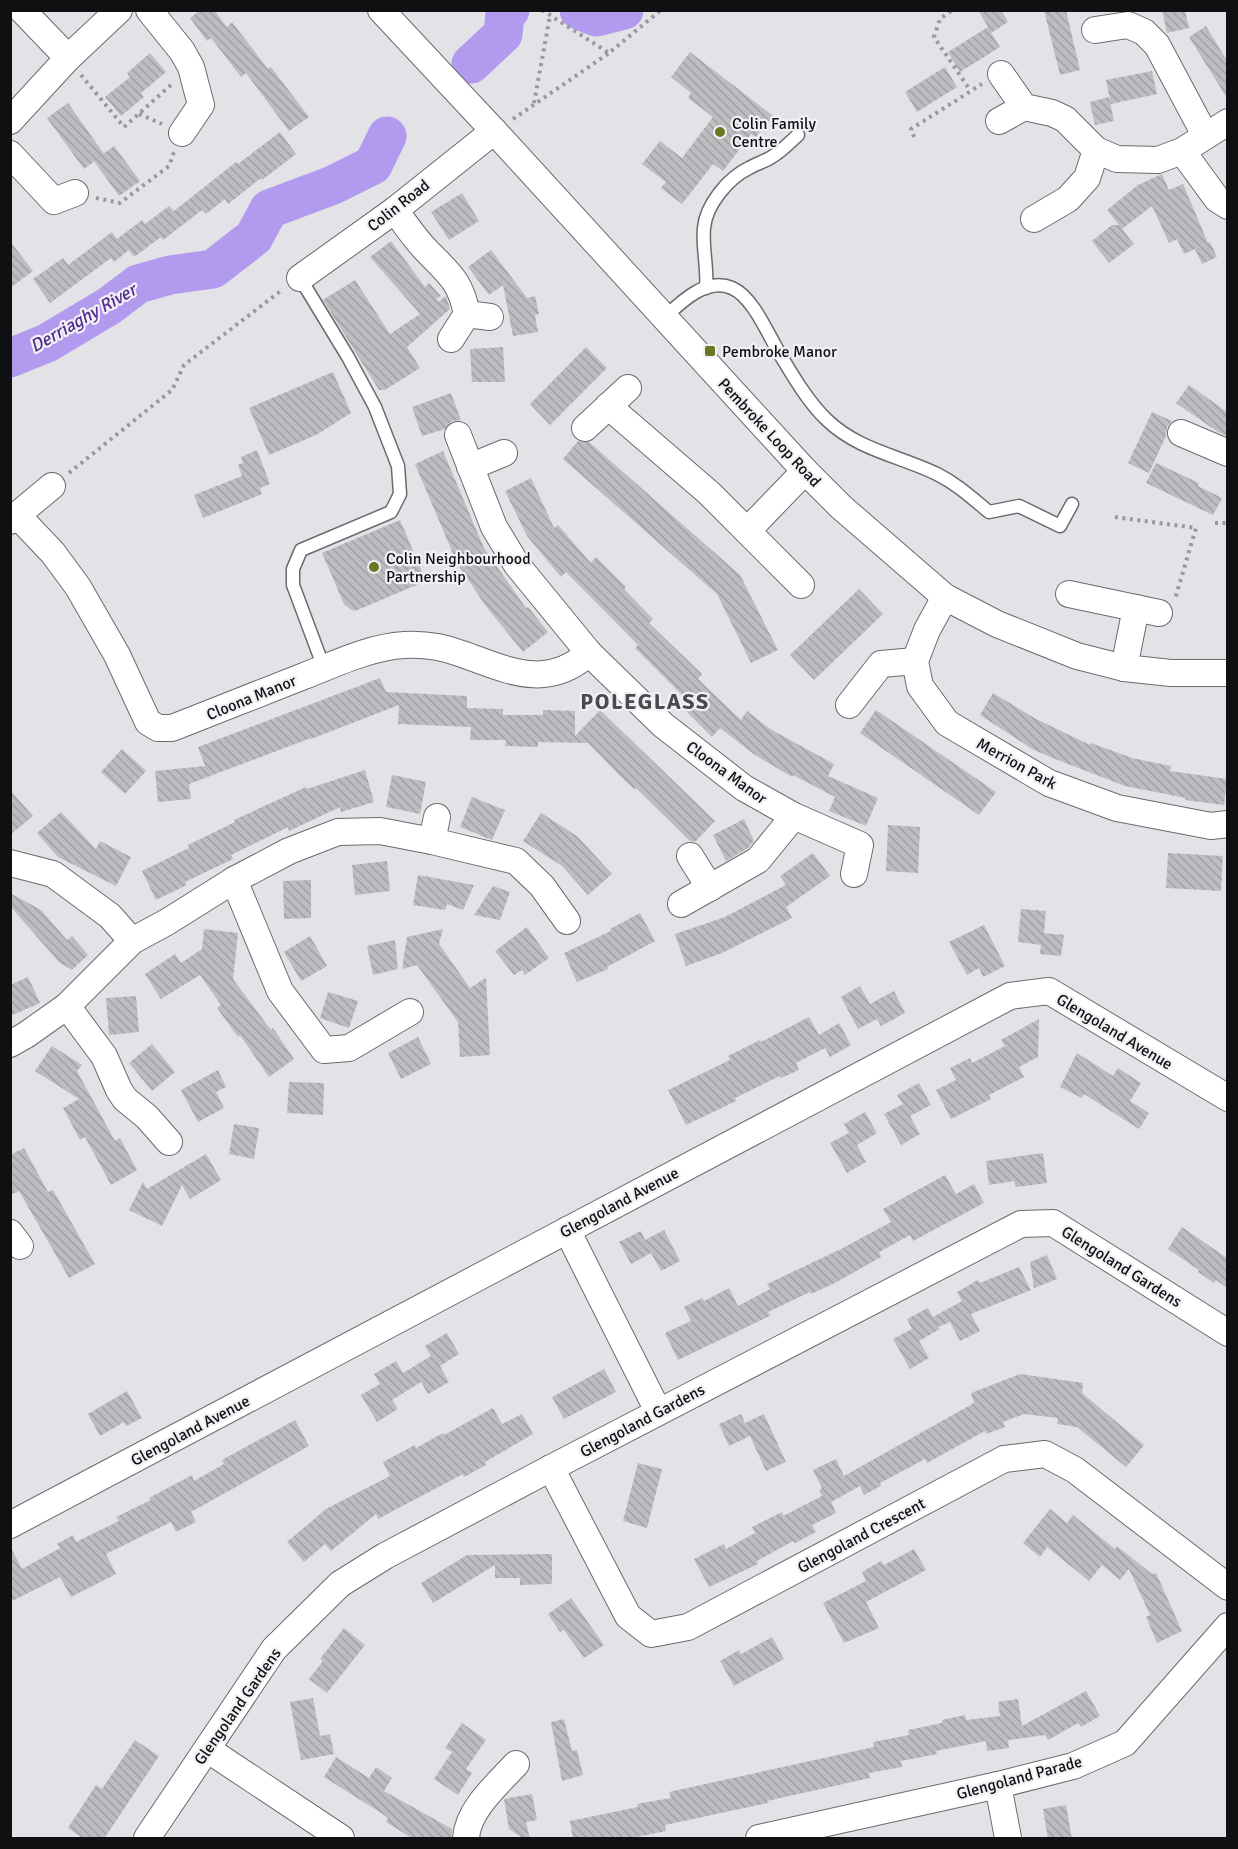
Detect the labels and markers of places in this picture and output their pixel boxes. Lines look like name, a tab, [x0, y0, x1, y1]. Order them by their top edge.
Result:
place label: Colin Family Centre	[732, 114, 817, 152]
marker: Colin Family Centre	[713, 125, 727, 139]
place label: Pembroke Manor	[722, 342, 837, 362]
marker: Pembroke Manor	[703, 344, 717, 358]
place label: Colin Neighbourhood Partnership	[386, 549, 531, 587]
marker: Colin Neighbourhood Partnership	[367, 560, 381, 574]

